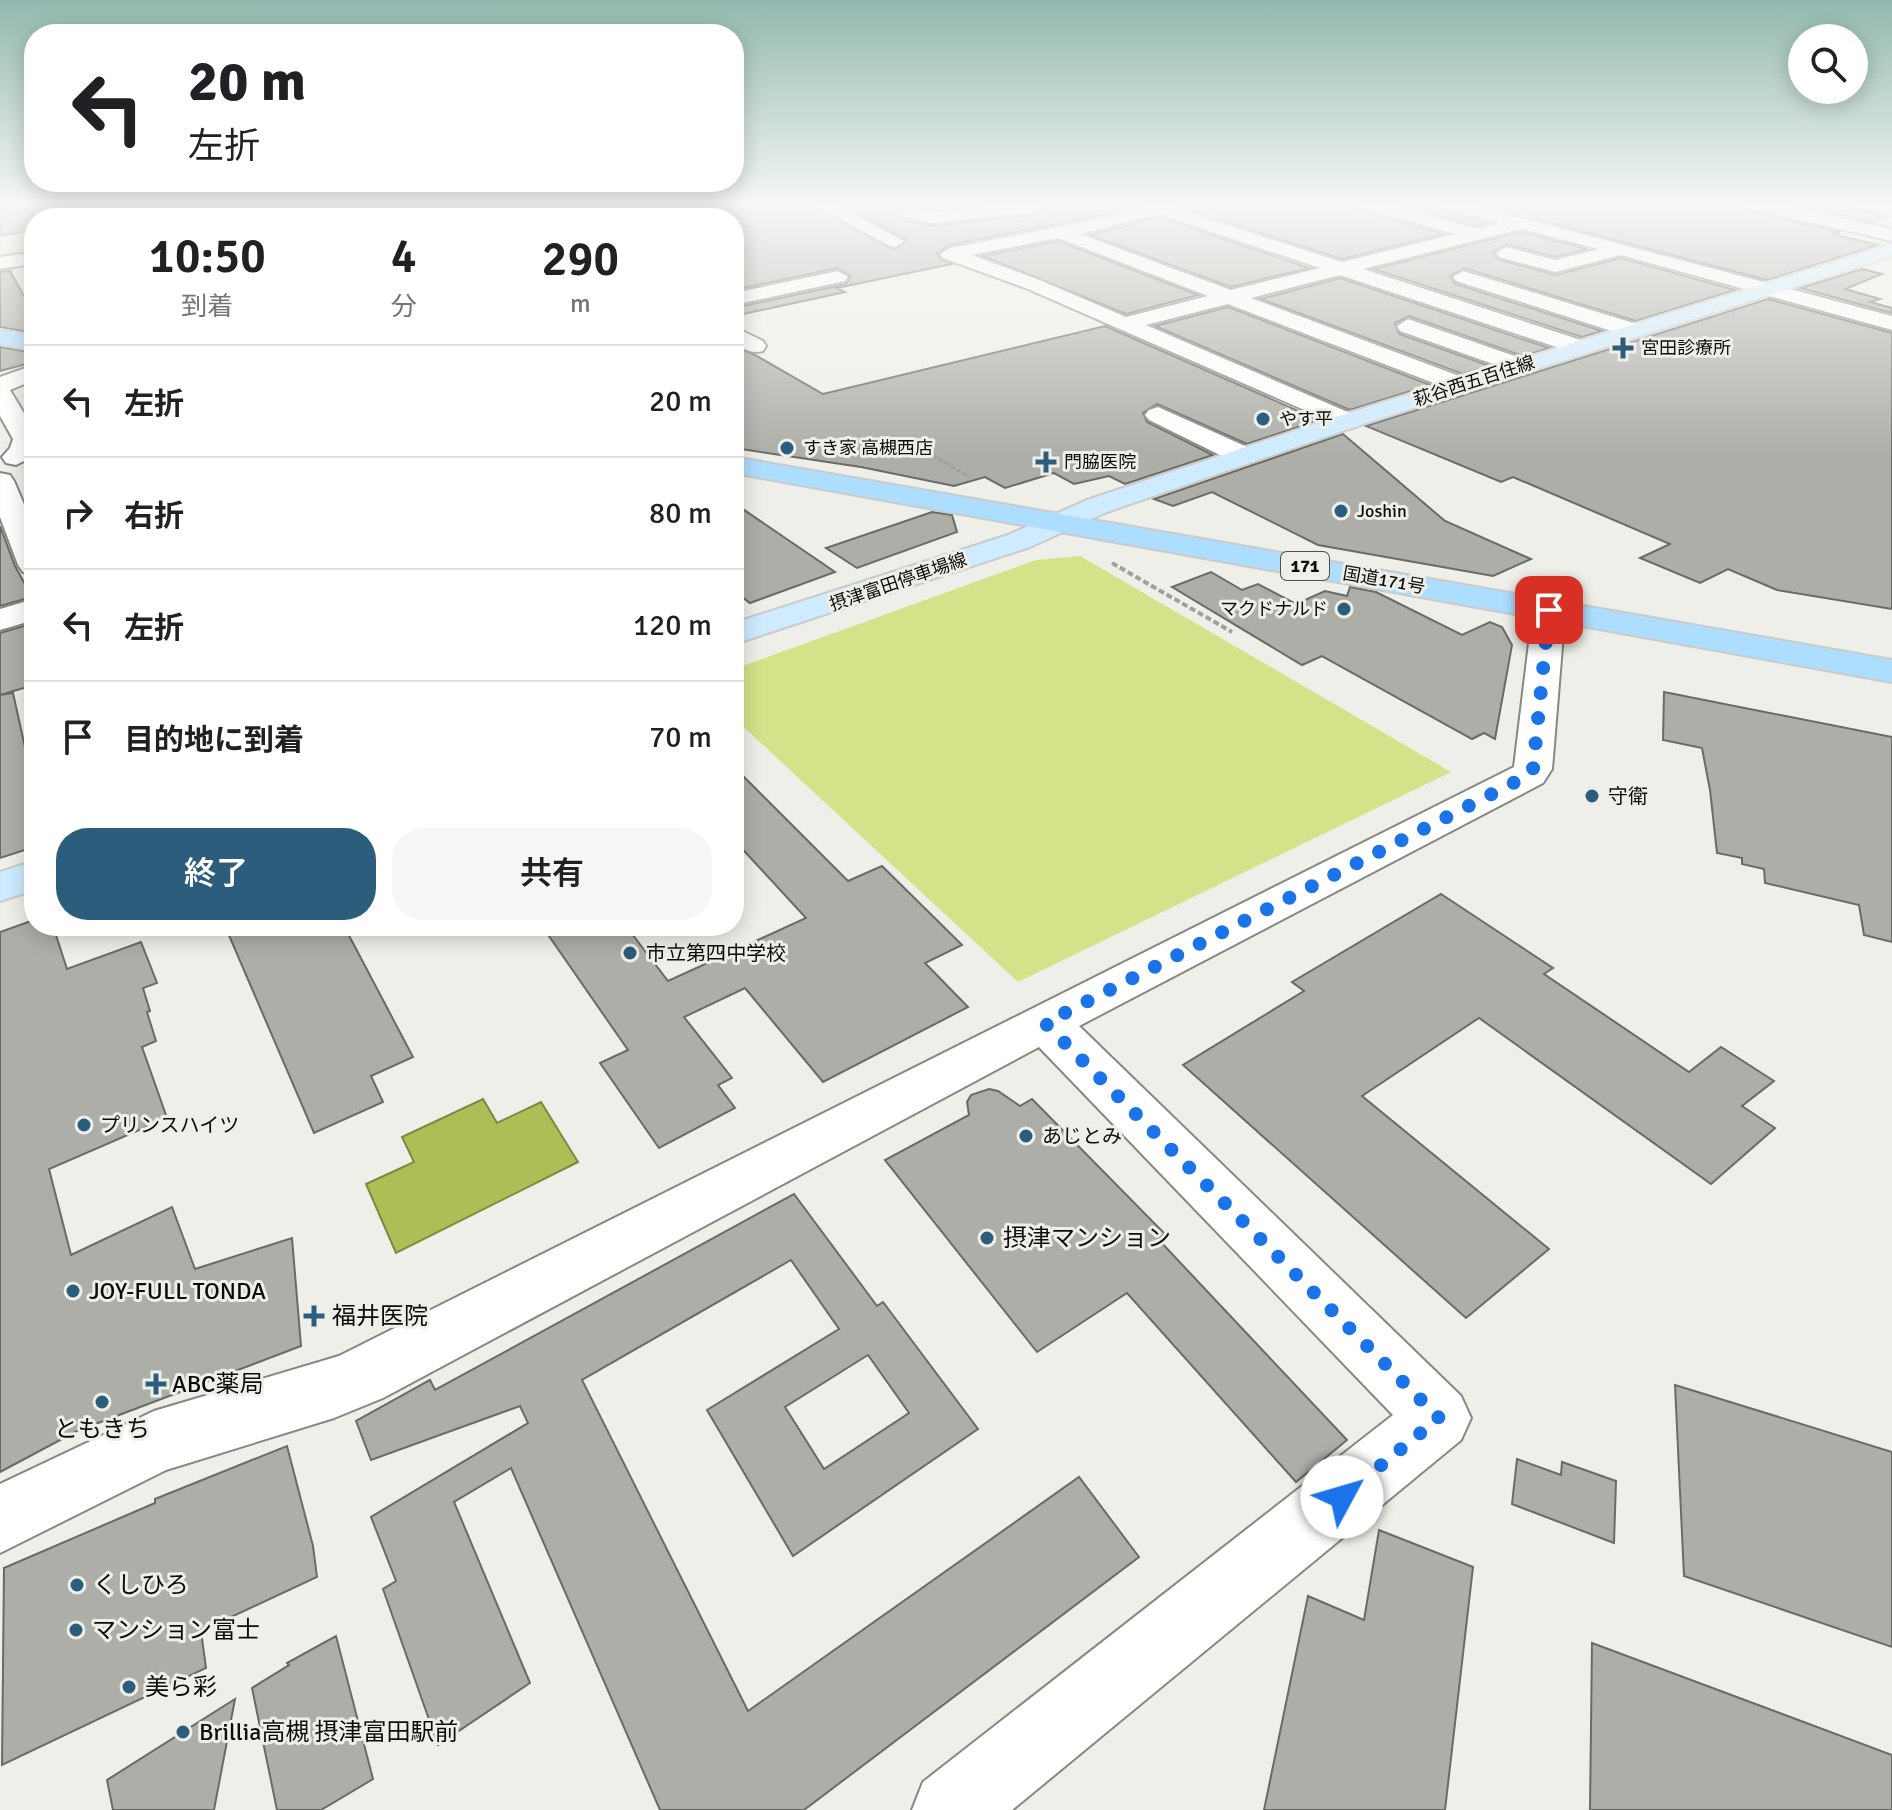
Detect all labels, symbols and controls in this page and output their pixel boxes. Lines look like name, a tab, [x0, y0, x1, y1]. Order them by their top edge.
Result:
map controls	[1788, 24, 1868, 104]
button: search	[1788, 24, 1868, 104]
text: 20 m	[188, 47, 306, 116]
icon: left	[56, 56, 160, 160]
text: 左折	[188, 124, 260, 169]
text: 10:50	[149, 227, 266, 286]
text: 4	[391, 227, 417, 286]
text: 290	[541, 230, 619, 289]
text: m	[570, 288, 591, 320]
text: 到着	[181, 291, 233, 323]
text: 分	[391, 291, 417, 323]
marker: 宮田診療所	[1612, 337, 1634, 359]
place label: 宮田診療所	[1641, 337, 1731, 359]
street label: 萩谷西五百住線	[1411, 351, 1537, 411]
icon: left	[56, 379, 100, 423]
text: 20 m	[649, 383, 712, 420]
text: 左折	[124, 386, 184, 423]
place label: やす平	[1279, 408, 1333, 430]
marker: やす平	[1254, 410, 1272, 428]
place label: すき家 高槻西店	[803, 437, 933, 459]
marker: すき家 高槻西店	[778, 439, 796, 457]
marker: 門脇医院	[1035, 451, 1057, 473]
place label: 門脇医院	[1064, 451, 1136, 473]
icon: right	[56, 491, 100, 535]
text: 80 m	[649, 495, 712, 532]
text: 右折	[124, 498, 184, 535]
place label: Joshin	[1357, 500, 1407, 522]
marker: Joshin	[1332, 502, 1350, 520]
street label: 摂津富田停車場線	[826, 548, 970, 616]
road number: 171	[1281, 552, 1329, 580]
street label: 国道171号	[1341, 562, 1427, 598]
pin	[1515, 576, 1583, 644]
icon: arrive	[1527, 588, 1571, 632]
place label: マクドナルド	[1220, 598, 1328, 620]
marker: マクドナルド	[1335, 600, 1353, 618]
icon: left	[56, 603, 100, 647]
text: 120 m	[633, 607, 712, 644]
text: 左折	[124, 610, 184, 647]
icon: arrive	[56, 715, 100, 759]
text: 70 m	[649, 719, 712, 756]
text: 目的地に到着	[124, 722, 304, 759]
place label: 守衛	[1608, 784, 1648, 809]
marker: 守衛	[1583, 787, 1601, 805]
button: 終了	[56, 828, 376, 920]
button: 共有	[392, 828, 712, 920]
place label: 市立第四中学校	[646, 941, 786, 966]
marker: 市立第四中学校	[621, 944, 639, 962]
place label: プリンスハイツ	[100, 1113, 239, 1138]
marker: プリンスハイツ	[75, 1116, 93, 1134]
place label: あじとみ	[1042, 1124, 1122, 1149]
marker: あじとみ	[1017, 1127, 1035, 1145]
place label: 摂津マンション	[1003, 1223, 1171, 1253]
marker: 摂津マンション	[978, 1229, 996, 1247]
place label: JOY-FULL TONDA	[89, 1276, 266, 1306]
marker: JOY-FULL TONDA	[64, 1282, 82, 1300]
place label: 福井医院	[332, 1301, 428, 1331]
marker: 福井医院	[303, 1305, 325, 1327]
place label: ABC薬局	[172, 1369, 264, 1399]
marker: ABC薬局	[147, 1375, 165, 1393]
marker: ともきち	[93, 1393, 111, 1411]
place label: ともきち	[54, 1414, 150, 1444]
position arrow	[1300, 1455, 1384, 1539]
place label: くしひろ	[93, 1570, 189, 1600]
marker: くしひろ	[68, 1576, 86, 1594]
place label: マンション富士	[92, 1615, 260, 1645]
marker: マンション富士	[67, 1621, 85, 1639]
place label: 美ら彩	[145, 1672, 217, 1702]
marker: 美ら彩	[120, 1678, 138, 1696]
place label: Brillia高槻 摂津富田駅前	[199, 1717, 459, 1747]
marker: Brillia高槻 摂津富田駅前	[174, 1723, 192, 1741]

